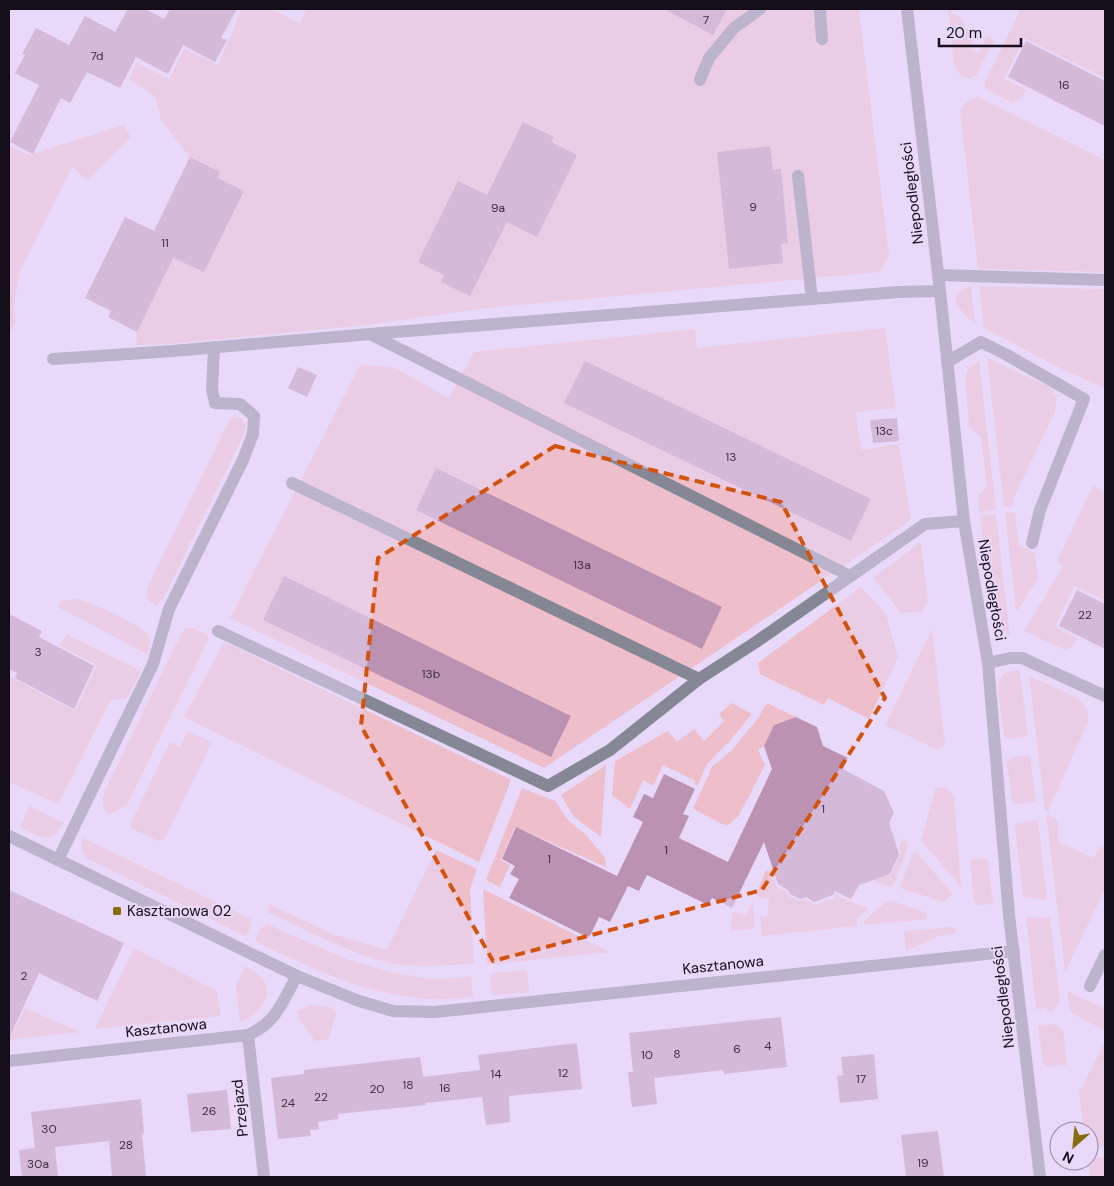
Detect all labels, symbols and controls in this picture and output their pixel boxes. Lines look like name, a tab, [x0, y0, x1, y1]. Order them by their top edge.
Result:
house number: 7	[703, 12, 709, 28]
scale bar	[939, 15, 1022, 47]
text: 20 m	[946, 23, 982, 43]
house number: 7d	[90, 48, 104, 64]
house number: 16	[1058, 77, 1070, 93]
street label: Niepodległości	[896, 141, 928, 245]
house number: 9	[749, 199, 757, 215]
house number: 9a	[491, 200, 505, 216]
house number: 11	[161, 235, 169, 251]
house number: 13c	[875, 423, 893, 439]
house number: 13	[726, 449, 736, 465]
street label: Niepodległości	[973, 538, 1011, 642]
house number: 13a	[573, 557, 591, 573]
house number: 22	[1078, 607, 1092, 623]
house number: 3	[34, 644, 42, 660]
house number: 13b	[422, 666, 440, 682]
house number: 1	[821, 801, 825, 817]
house number: 1	[664, 842, 668, 858]
house number: 1	[547, 851, 551, 867]
place label: Kasztanowa 02	[127, 901, 231, 921]
marker: Kasztanowa 02	[111, 905, 123, 917]
street label: Niepodległości	[987, 945, 1019, 1049]
street label: Kasztanowa	[681, 951, 765, 979]
house number: 2	[21, 968, 28, 984]
street label: Kasztanowa	[124, 1014, 208, 1042]
house number: 4	[764, 1038, 772, 1054]
house number: 6	[733, 1041, 741, 1057]
house number: 8	[673, 1046, 681, 1062]
house number: 10	[641, 1047, 653, 1063]
house number: 12	[558, 1065, 568, 1081]
house number: 14	[490, 1066, 502, 1082]
house number: 17	[856, 1071, 866, 1087]
house number: 18	[402, 1077, 414, 1093]
street label: Przejazd	[227, 1078, 253, 1138]
house number: 16	[439, 1080, 451, 1096]
house number: 20	[369, 1081, 385, 1097]
house number: 22	[314, 1089, 328, 1105]
house number: 24	[281, 1095, 295, 1111]
house number: 26	[202, 1103, 216, 1119]
house number: 30	[41, 1121, 57, 1137]
north arrow	[1049, 1121, 1099, 1171]
house number: 28	[119, 1137, 133, 1153]
text: N	[1059, 1147, 1077, 1168]
house number: 19	[917, 1155, 929, 1171]
house number: 30a	[27, 1156, 49, 1172]

